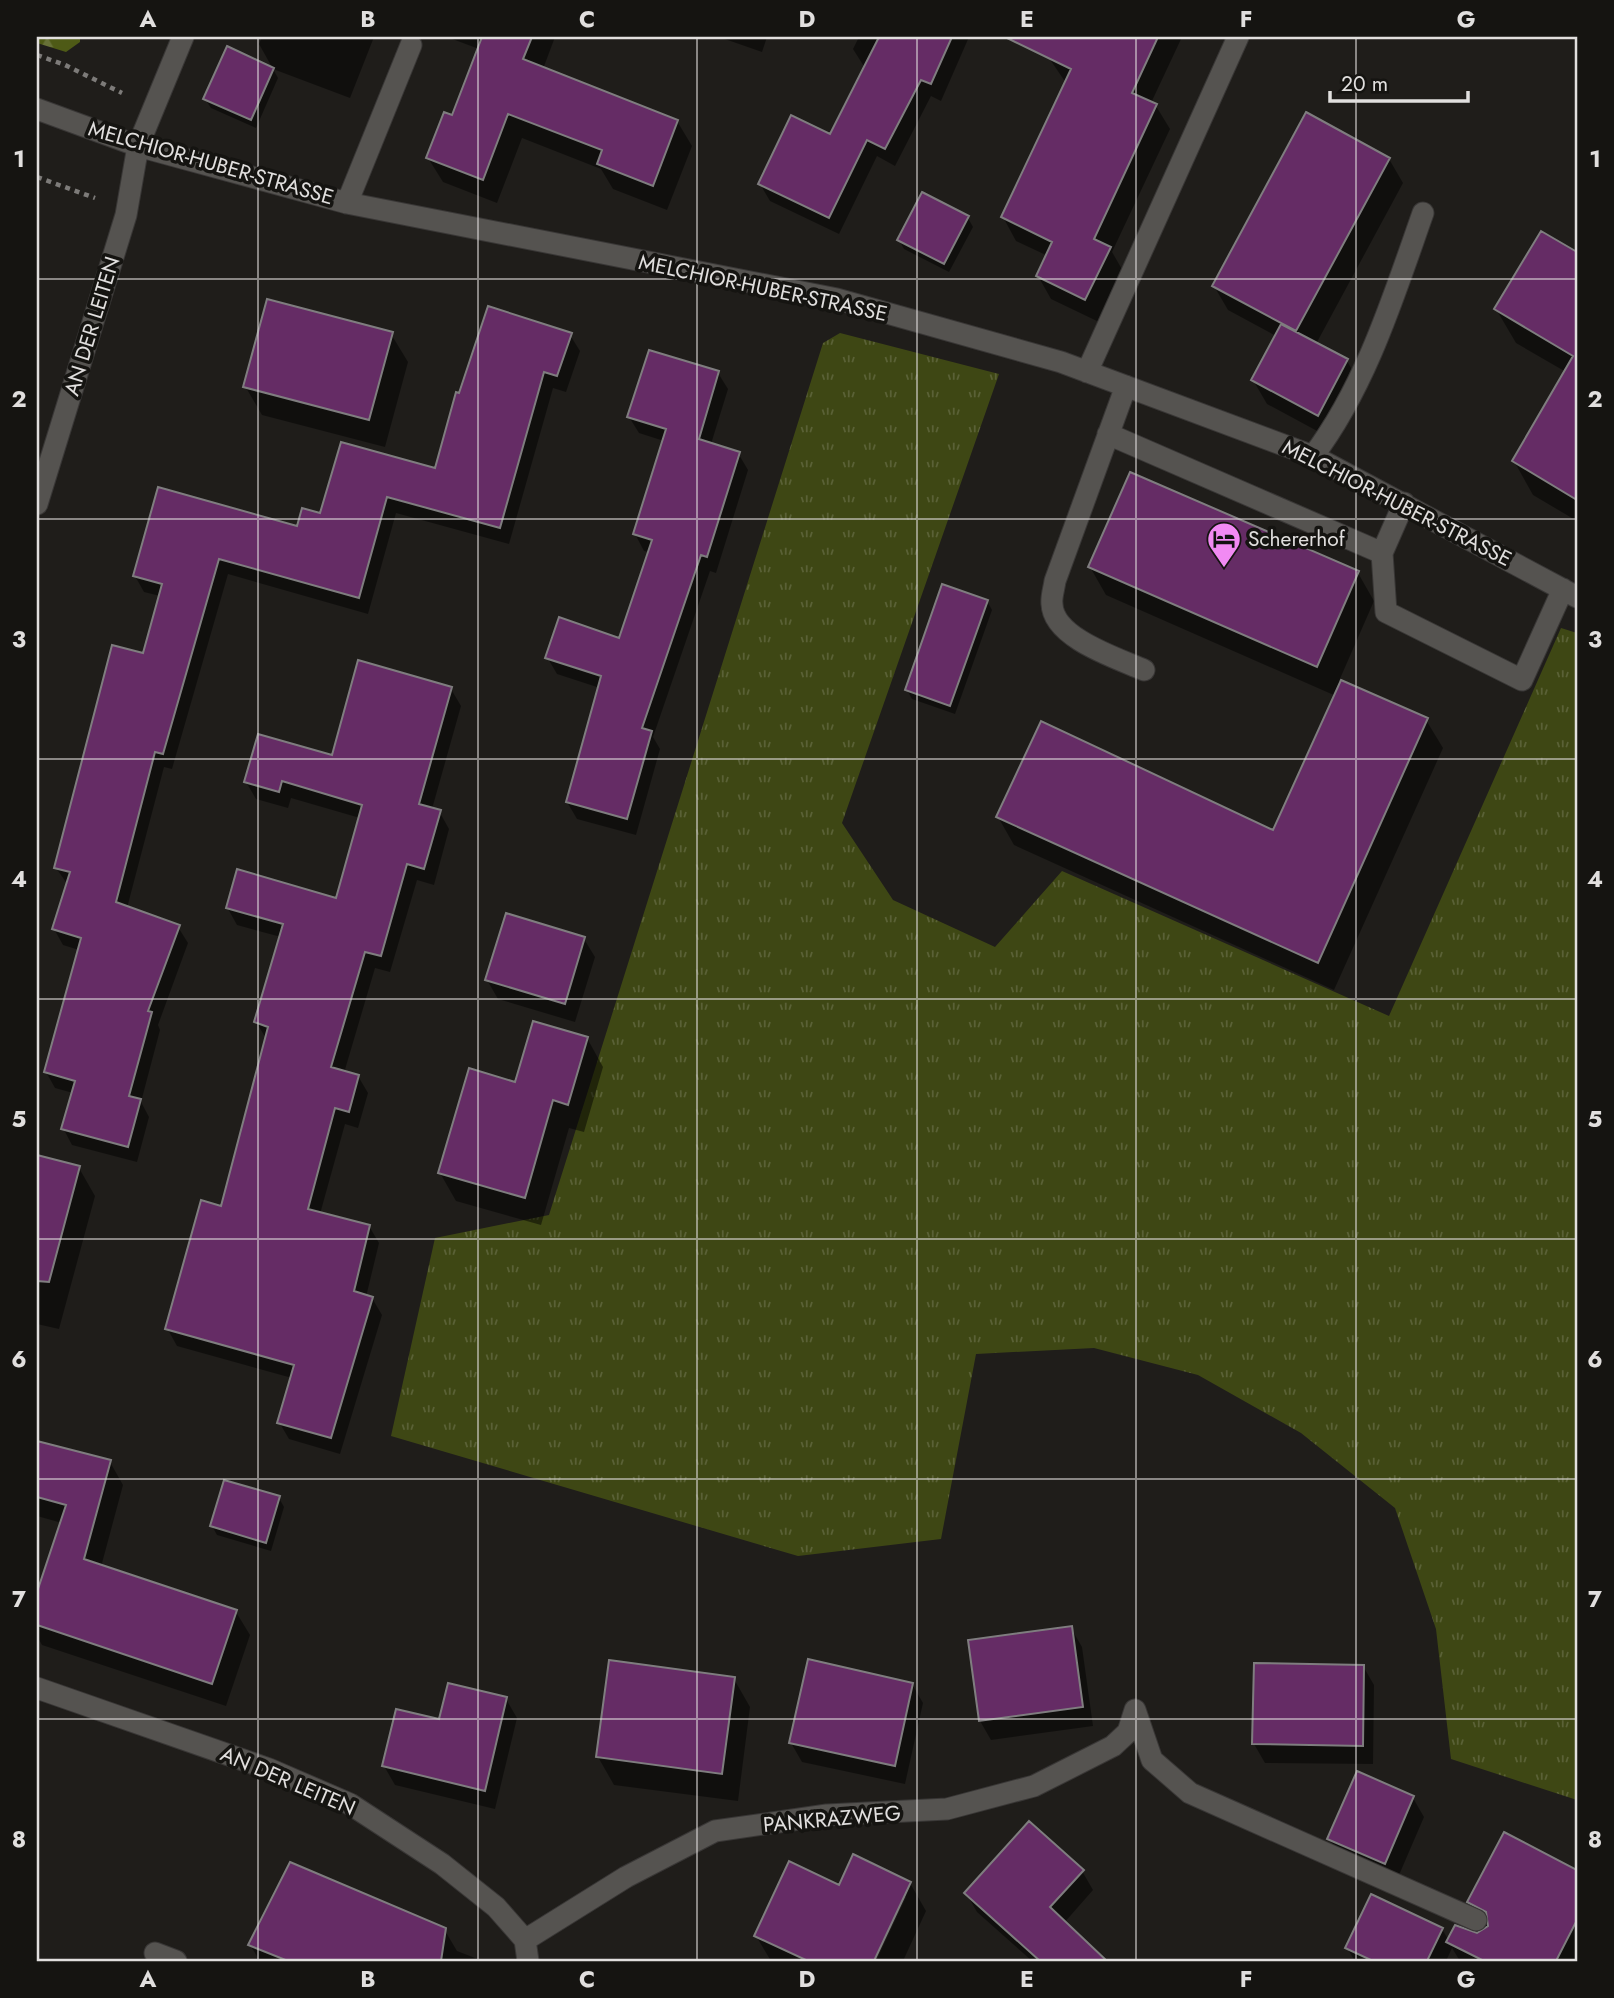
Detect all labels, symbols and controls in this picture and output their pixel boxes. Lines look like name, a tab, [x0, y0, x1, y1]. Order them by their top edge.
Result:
text: A	[139, 2, 157, 36]
text: B	[360, 2, 376, 36]
text: C	[579, 2, 595, 36]
text: D	[799, 2, 816, 36]
text: E	[1020, 2, 1034, 36]
text: F	[1240, 2, 1252, 36]
text: G	[1457, 2, 1475, 36]
scale bar	[1330, 60, 1469, 104]
text: 20 m	[1341, 69, 1388, 99]
street label: MELCHIOR-HUBER-STRASSE	[85, 114, 337, 212]
text: 1	[13, 142, 25, 176]
text: 1	[1589, 142, 1601, 176]
street label: MELCHIOR-HUBER-STRASSE	[636, 247, 890, 329]
street label: AN DER LEITEN	[57, 253, 127, 399]
text: 2	[11, 382, 27, 416]
text: 2	[1587, 382, 1603, 416]
street label: MELCHIOR-HUBER-STRASSE	[1277, 432, 1517, 574]
hotel icon: Schererhof	[1205, 520, 1243, 569]
place label: Schererhof	[1248, 524, 1346, 554]
text: 3	[12, 622, 26, 656]
text: 3	[1588, 622, 1602, 656]
text: 4	[11, 862, 27, 896]
text: 4	[1587, 862, 1603, 896]
text: 5	[12, 1102, 26, 1136]
text: 5	[1588, 1102, 1602, 1136]
text: 6	[11, 1342, 27, 1376]
text: 6	[1587, 1342, 1603, 1376]
text: 7	[12, 1582, 26, 1616]
text: 7	[1588, 1582, 1602, 1616]
street label: AN DER LEITEN	[216, 1739, 360, 1823]
street label: PANKRAZWEG	[762, 1798, 902, 1840]
text: 8	[12, 1822, 26, 1856]
text: 8	[1588, 1822, 1602, 1856]
text: A	[139, 1962, 157, 1996]
text: B	[360, 1962, 376, 1996]
text: C	[579, 1962, 595, 1996]
text: D	[799, 1962, 816, 1996]
text: E	[1020, 1962, 1034, 1996]
text: F	[1240, 1962, 1252, 1996]
text: G	[1457, 1962, 1475, 1996]

